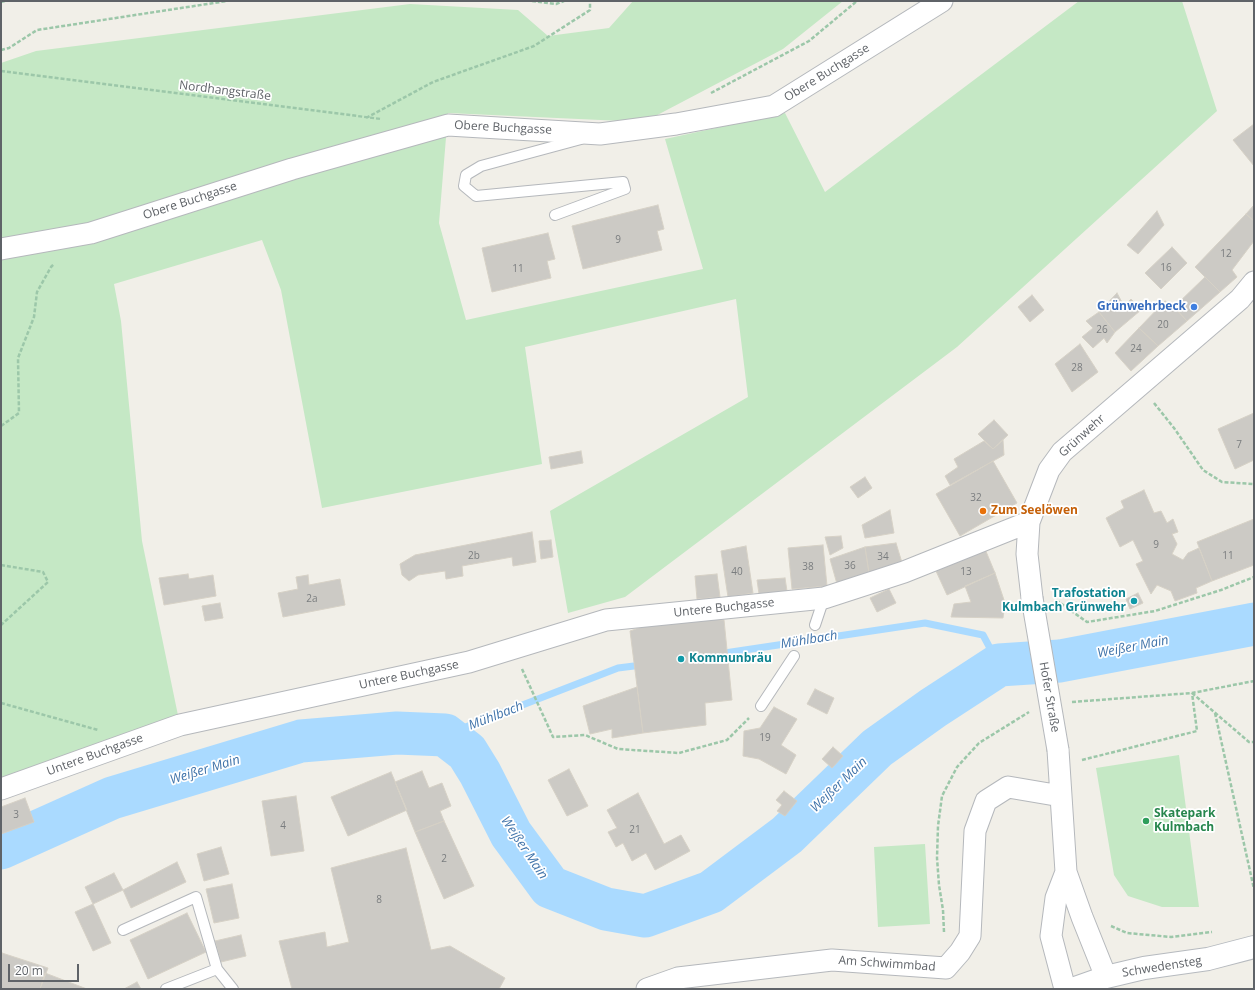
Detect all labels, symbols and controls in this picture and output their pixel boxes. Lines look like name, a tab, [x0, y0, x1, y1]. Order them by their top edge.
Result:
street label: Obere Buchgasse	[782, 41, 872, 105]
street label: Nordhangstraße	[178, 78, 272, 104]
street label: Obere Buchgasse	[454, 118, 552, 138]
street label: Obere Buchgasse	[141, 179, 239, 223]
house number: 9	[615, 234, 621, 246]
house number: 12	[1220, 248, 1232, 260]
house number: 16	[1160, 262, 1172, 274]
house number: 11	[512, 263, 524, 275]
place label: Grünwehrbeck	[1097, 300, 1186, 314]
marker: Grünwehrbeck	[1189, 302, 1199, 312]
house number: 20	[1157, 319, 1169, 331]
house number: 26	[1096, 324, 1108, 336]
house number: 24	[1130, 343, 1142, 355]
house number: 28	[1071, 362, 1083, 374]
street label: Grünwehr	[1056, 412, 1108, 460]
house number: 7	[1236, 439, 1242, 451]
house number: 32	[970, 492, 982, 504]
place label: Zum Seelöwen	[991, 504, 1078, 518]
marker: Zum Seelöwen	[978, 506, 988, 516]
house number: 9	[1153, 539, 1159, 551]
house number: 2b	[468, 550, 480, 562]
house number: 11	[1222, 550, 1234, 562]
house number: 34	[877, 551, 889, 563]
house number: 36	[844, 560, 856, 572]
house number: 38	[802, 561, 814, 573]
house number: 40	[731, 566, 743, 578]
house number: 13	[960, 566, 972, 578]
place label: Trafostation Kulmbach Grünwehr	[1002, 587, 1126, 615]
house number: 2a	[306, 593, 318, 605]
street label: Untere Buchgasse	[673, 596, 775, 620]
marker: Trafostation Kulmbach Grünwehr	[1129, 596, 1139, 606]
water label: Mühlbach	[779, 628, 839, 652]
water label: Weißer Main	[1096, 632, 1170, 662]
place label: Kommunbräu	[689, 652, 772, 666]
marker: Kommunbräu	[676, 654, 686, 664]
street label: Untere Buchgasse	[358, 657, 460, 693]
street label: Hofer Straße	[1036, 661, 1062, 733]
water label: Mühlbach	[466, 698, 526, 734]
street label: Untere Buchgasse	[45, 731, 145, 779]
house number: 19	[759, 732, 771, 744]
water label: Weißer Main	[168, 752, 242, 788]
water label: Weißer Main	[808, 754, 870, 816]
place label: Skatepark Kulmbach	[1154, 807, 1215, 835]
house number: 3	[13, 809, 19, 821]
water label: Weißer Main	[497, 814, 551, 882]
marker: Skatepark Kulmbach	[1141, 816, 1151, 826]
house number: 4	[280, 820, 286, 832]
house number: 21	[629, 824, 641, 836]
house number: 2	[441, 853, 447, 865]
house number: 8	[376, 894, 382, 906]
street label: Am Schwimmbad	[838, 953, 936, 975]
street label: Schwedensteg	[1121, 954, 1203, 980]
scale bar	[10, 956, 81, 982]
text: 20 m	[15, 962, 43, 979]

